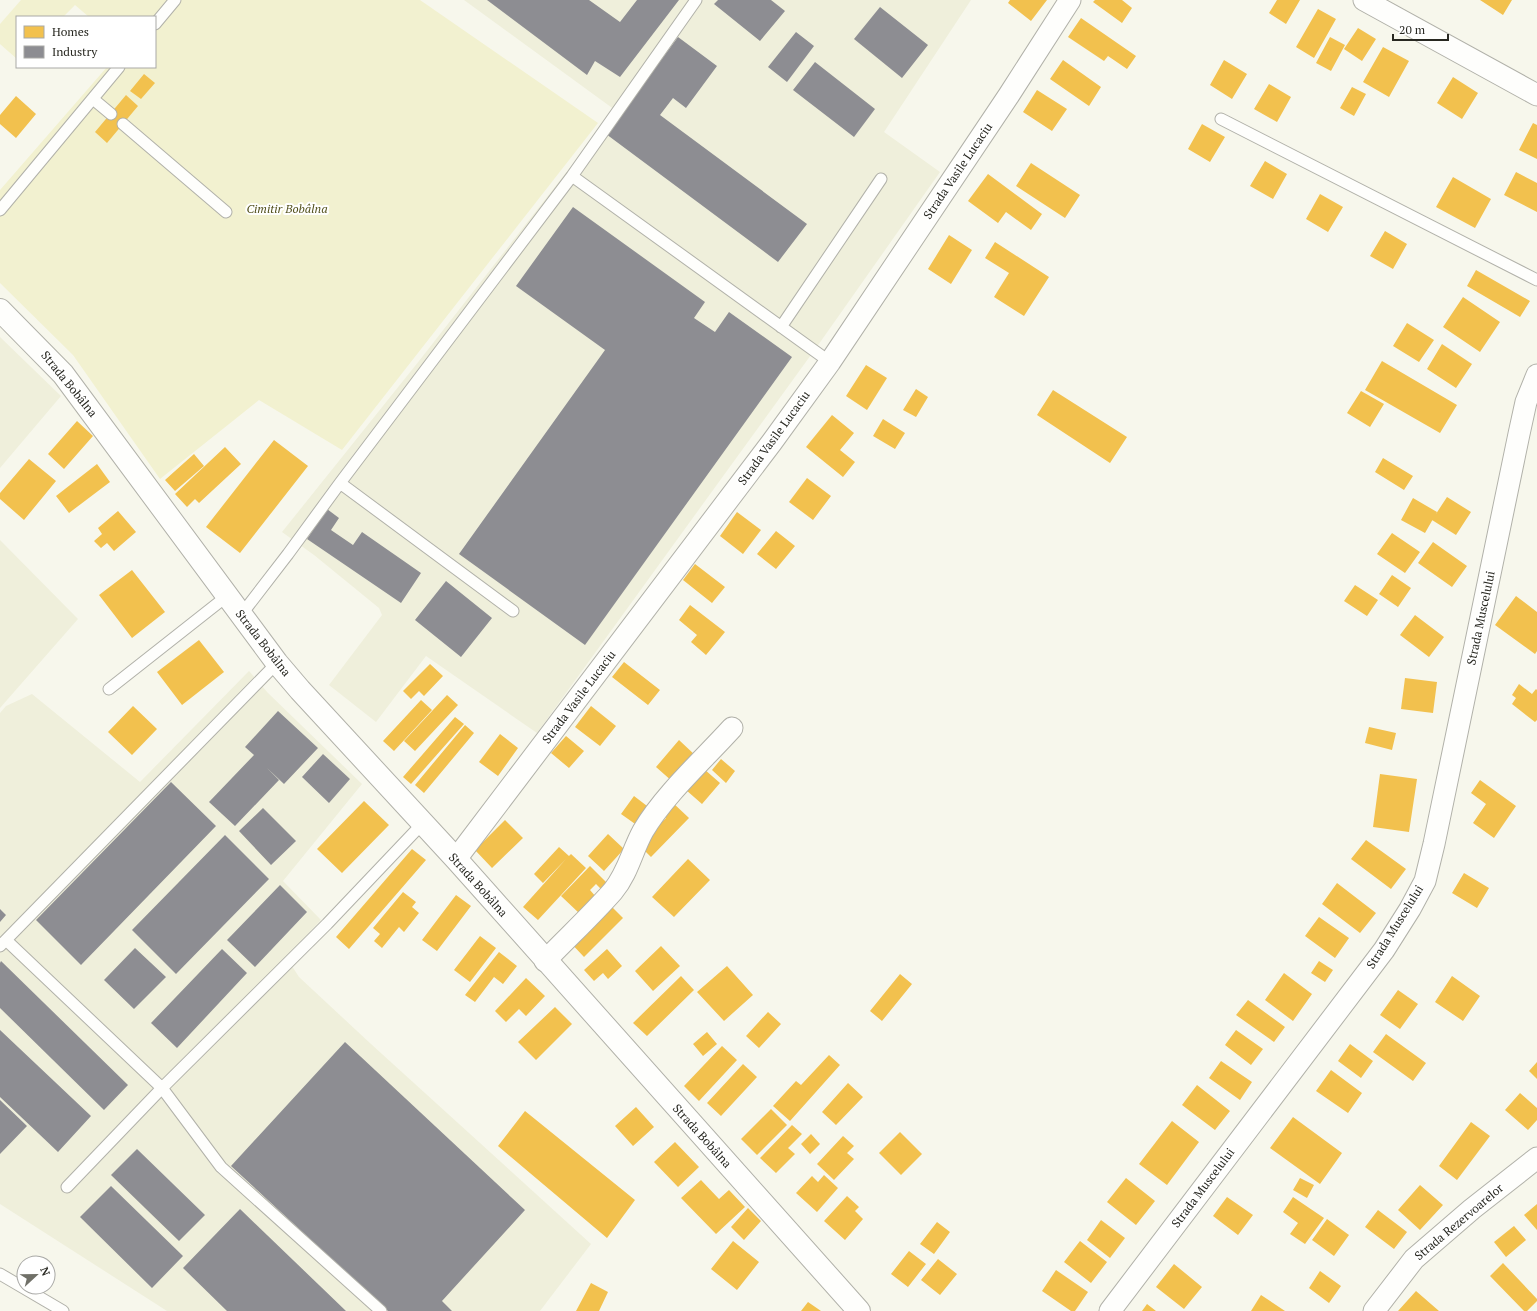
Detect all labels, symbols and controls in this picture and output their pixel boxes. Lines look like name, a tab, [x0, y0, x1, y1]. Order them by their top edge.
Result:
legend	[16, 16, 156, 68]
scale bar	[1393, 16, 1448, 42]
text: 20 m	[1399, 22, 1426, 37]
text: Homes	[52, 24, 89, 39]
text: Industry	[52, 44, 98, 59]
street label: Strada Vasile Lucaciu	[920, 120, 995, 222]
park label: Cimitir Bobâlna	[246, 201, 328, 216]
street label: Strada Bobâlna	[38, 348, 101, 420]
street label: Strada Vasile Lucaciu	[734, 388, 813, 488]
street label: Strada Muscelului	[1463, 569, 1498, 666]
street label: Strada Bobâlna	[233, 606, 294, 679]
street label: Strada Vasile Lucaciu	[539, 647, 619, 746]
street label: Strada Bobâlna	[446, 850, 511, 920]
street label: Strada Muscelului	[1363, 882, 1426, 971]
street label: Strada Bobâlna	[670, 1101, 735, 1171]
street label: Strada Muscelului	[1168, 1145, 1238, 1230]
street label: Strada Rezervoarelor	[1411, 1180, 1506, 1263]
north arrow	[16, 1255, 56, 1295]
text: N	[37, 1265, 54, 1278]

